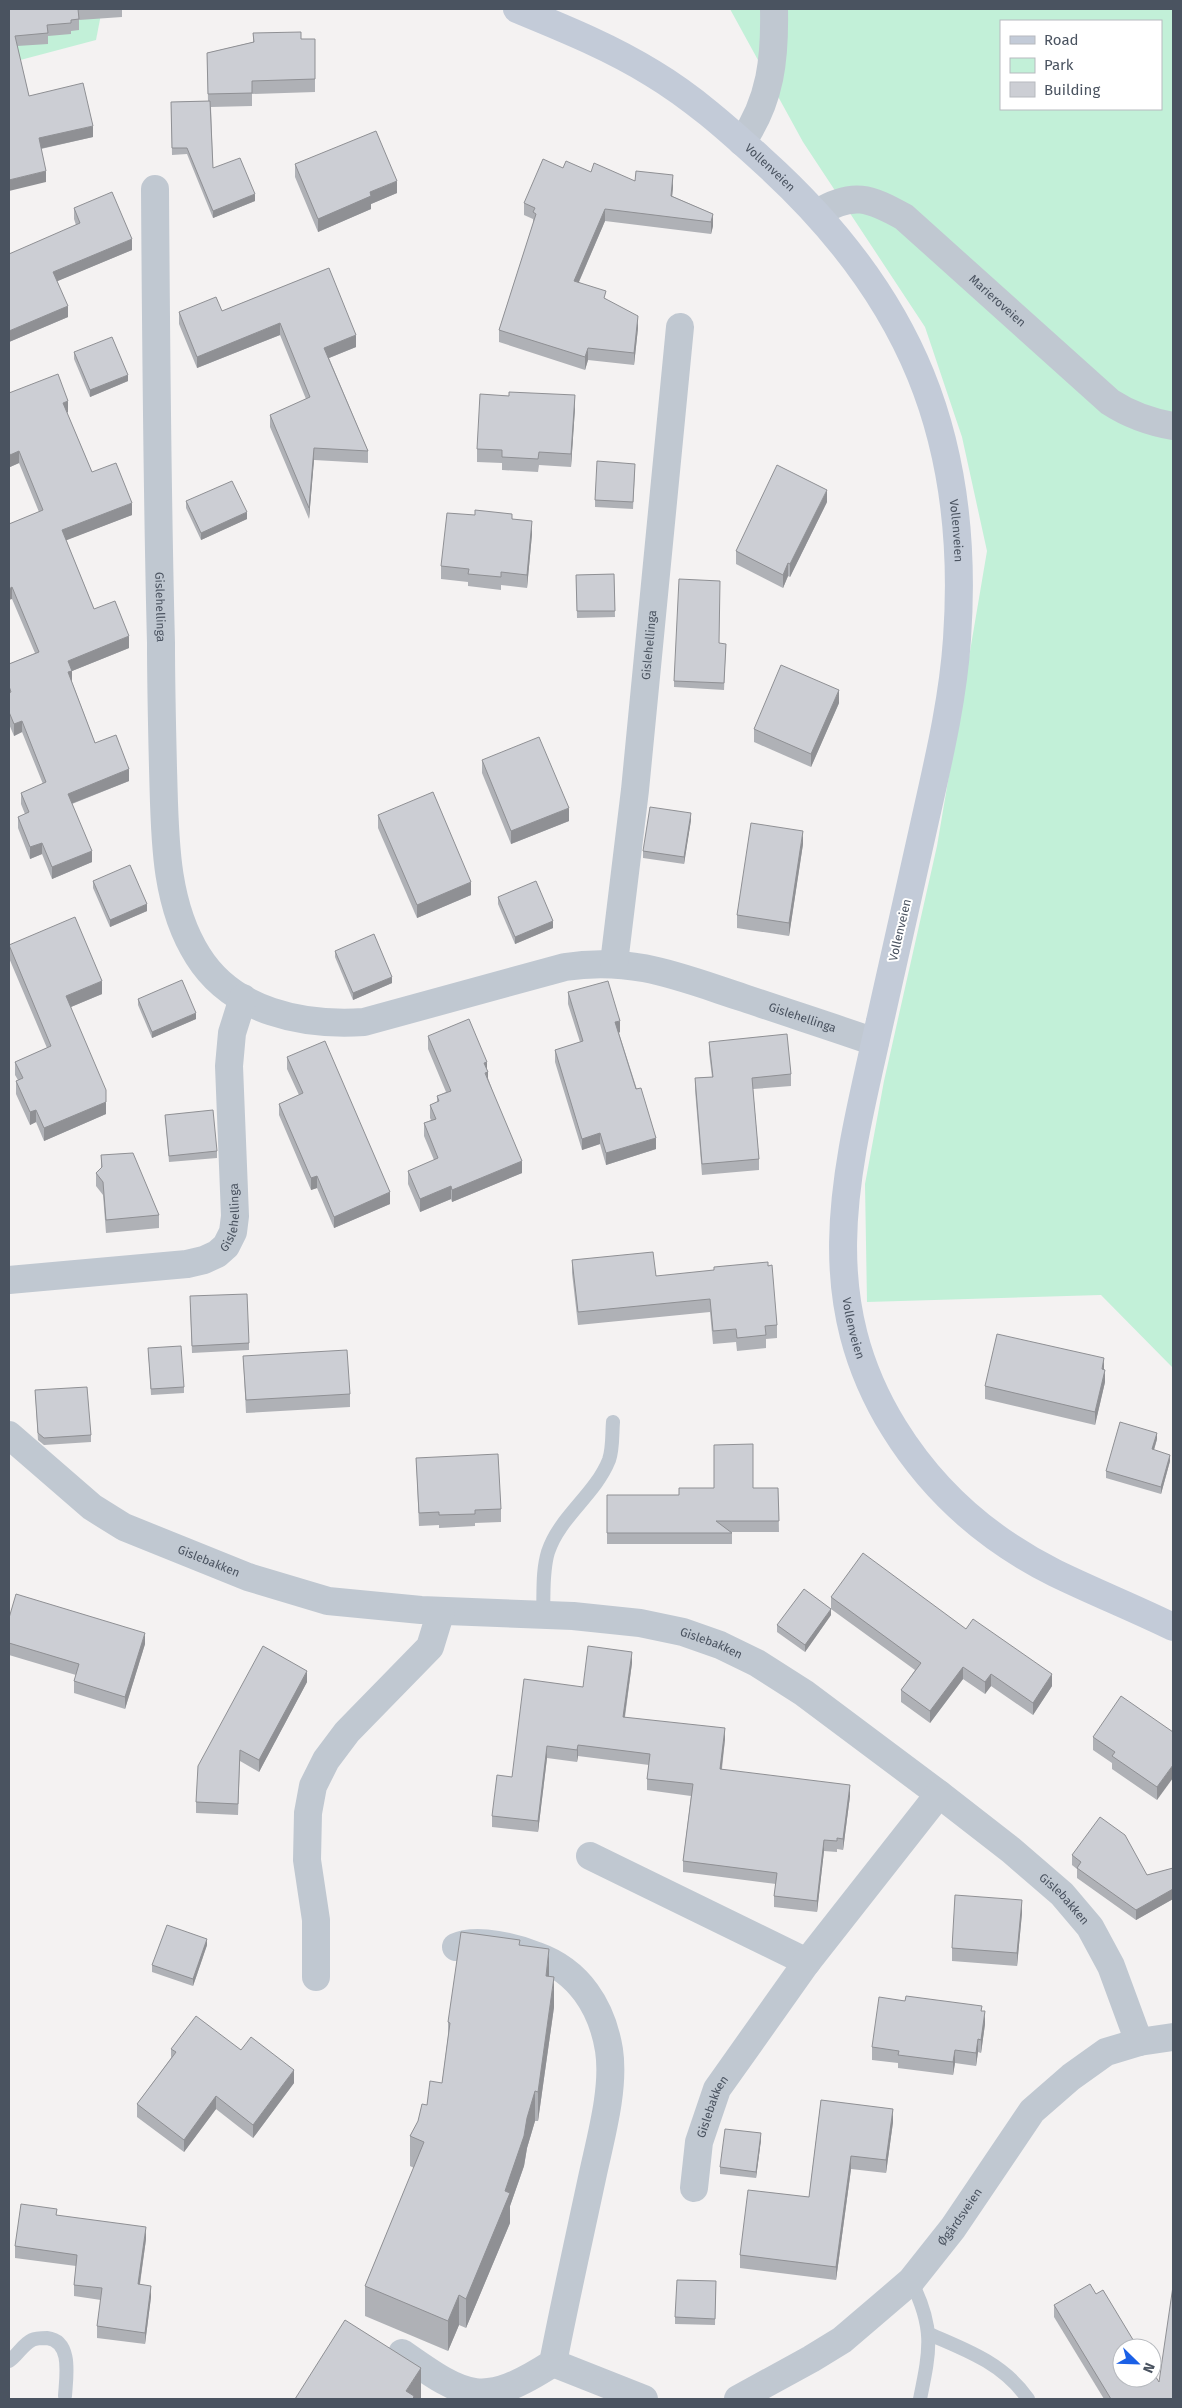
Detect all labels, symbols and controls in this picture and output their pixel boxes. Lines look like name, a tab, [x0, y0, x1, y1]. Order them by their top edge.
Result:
legend	[1000, 20, 1162, 110]
text: Road	[1044, 31, 1079, 49]
text: Park	[1044, 56, 1074, 74]
text: Building	[1044, 81, 1100, 99]
street label: Vollenveien	[742, 141, 798, 194]
street label: Marieroveien	[966, 272, 1029, 330]
street label: Vollenveien	[947, 498, 966, 562]
street label: Gislehellinga	[152, 572, 168, 642]
street label: Gislehellinga	[639, 609, 659, 681]
street label: Vollenveien	[886, 898, 914, 962]
street label: Gislehellinga	[767, 1000, 838, 1035]
street label: Gislehellinga	[217, 1183, 242, 1255]
street label: Vollenveien	[839, 1296, 868, 1361]
street label: Gislebakken	[176, 1542, 242, 1580]
street label: Gislebakken	[678, 1625, 745, 1662]
street label: Gislebakken	[1036, 1870, 1092, 1927]
street label: Gislebakken	[694, 2073, 731, 2140]
street label: Øgårdsveien	[935, 2186, 985, 2248]
north arrow	[1112, 2338, 1162, 2388]
text: N	[1139, 2360, 1158, 2375]

